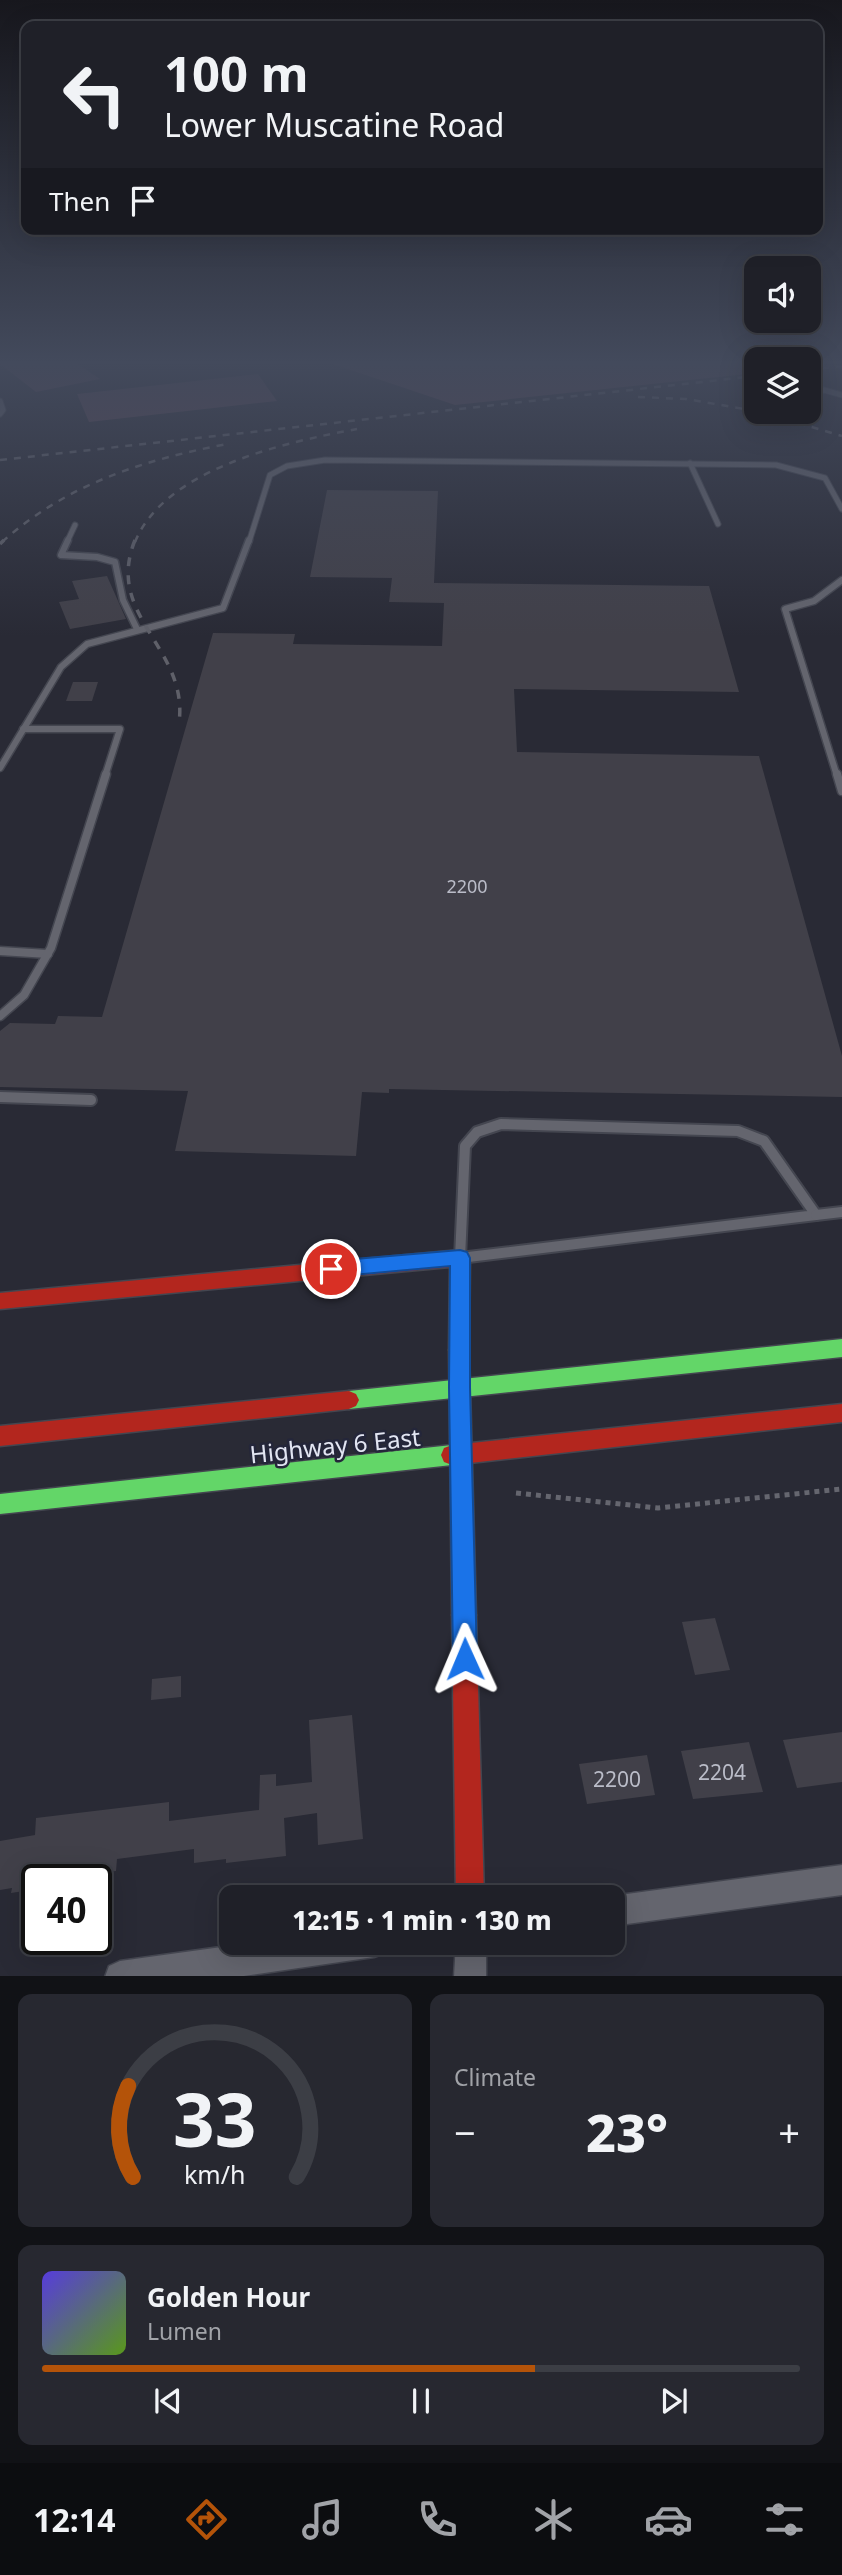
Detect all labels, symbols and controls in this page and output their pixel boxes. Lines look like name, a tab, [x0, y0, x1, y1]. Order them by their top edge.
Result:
text: 100 m	[164, 40, 309, 106]
icon: left	[49, 49, 140, 140]
text: Lower Muscatine Road	[164, 103, 505, 146]
icon: arrive	[124, 182, 162, 220]
text: Then	[49, 183, 110, 219]
map controls	[744, 256, 821, 424]
button: sound	[744, 256, 821, 333]
button: layers	[744, 347, 821, 424]
house number: 2200	[446, 874, 488, 898]
pin	[301, 1239, 361, 1299]
icon: arrive	[312, 1250, 350, 1288]
street label: Highway 6 East	[248, 1420, 422, 1470]
position arrow	[428, 1622, 502, 1696]
house number: 2204	[698, 1758, 746, 1786]
house number: 2200	[593, 1765, 641, 1793]
speed limit sign: 40	[21, 1864, 112, 1955]
text: 12:15 · 1 min · 130 m	[292, 1902, 552, 1938]
text: Climate	[454, 2061, 536, 2093]
text: 33	[173, 2069, 257, 2168]
text: 23°	[586, 2096, 668, 2167]
text: −	[454, 2106, 476, 2158]
text: +	[778, 2106, 800, 2158]
text: km/h	[184, 2156, 246, 2190]
text: Golden Hour	[147, 2279, 310, 2315]
text: Lumen	[147, 2315, 222, 2347]
icon: previous	[149, 2382, 187, 2420]
icon: pause	[402, 2382, 440, 2420]
icon: next	[655, 2382, 693, 2420]
icon: directions	[182, 2495, 231, 2544]
icon: music	[298, 2495, 347, 2544]
icon: phone	[413, 2495, 462, 2544]
icon: climate	[529, 2495, 578, 2544]
icon: car	[644, 2495, 693, 2544]
icon: filters	[760, 2495, 809, 2544]
text: 12:14	[33, 2498, 115, 2541]

